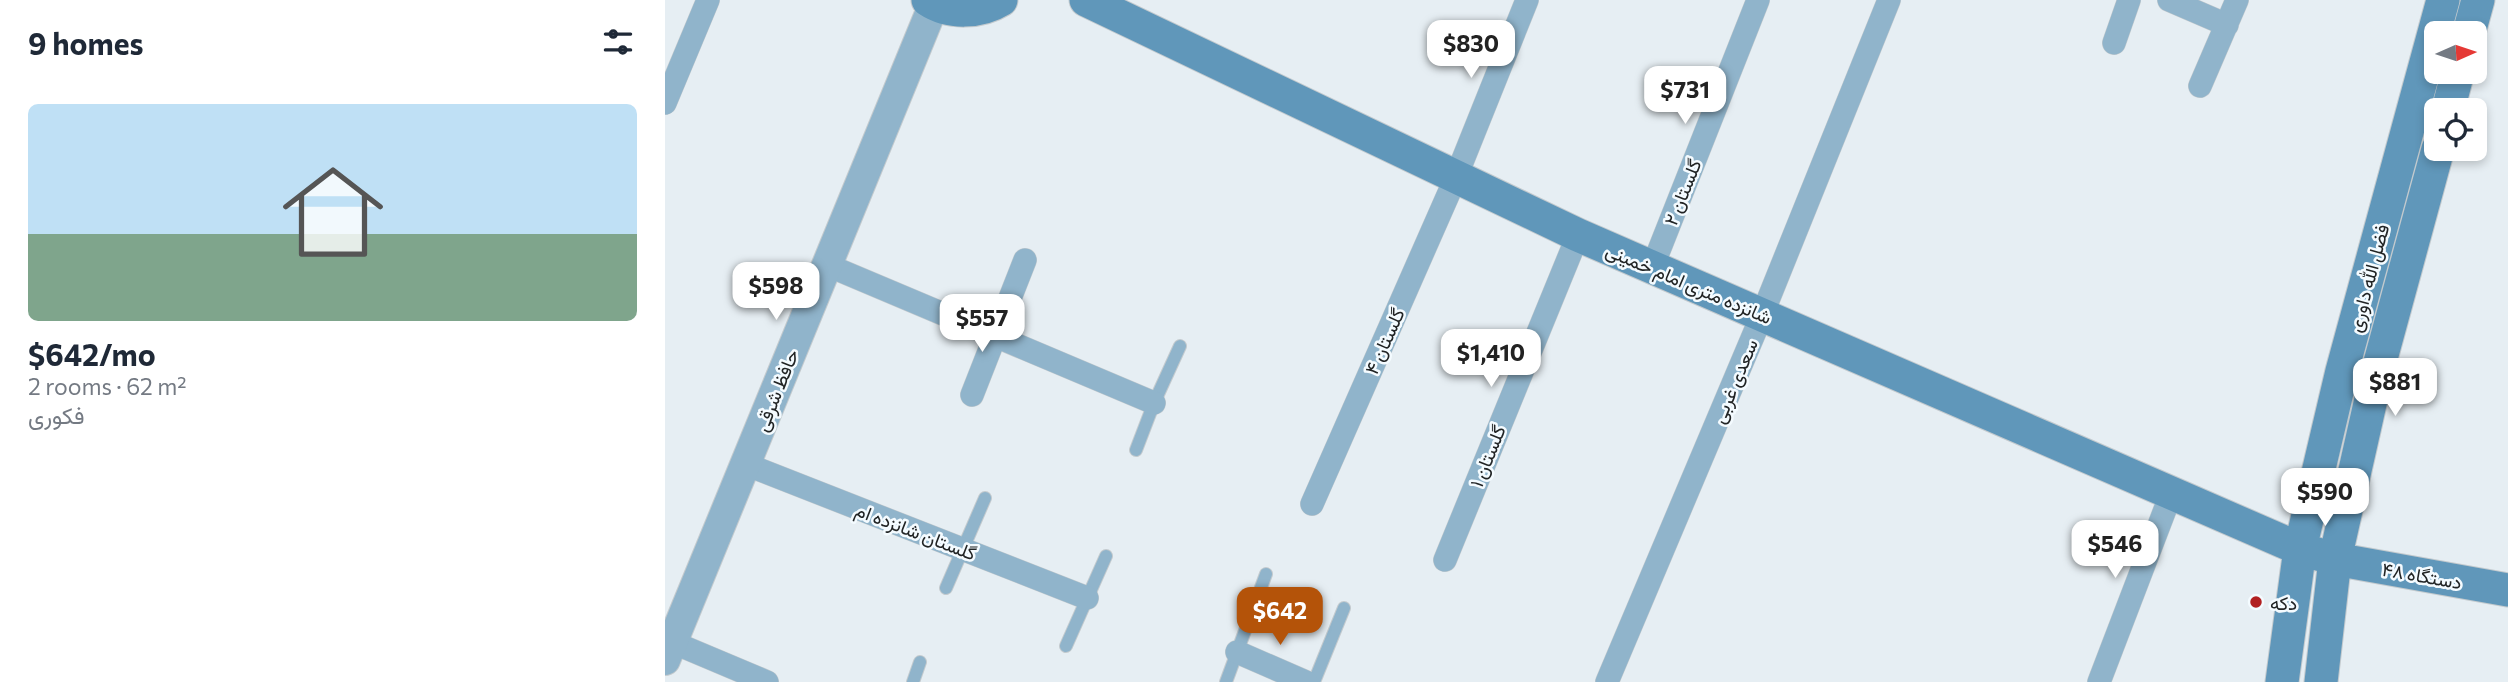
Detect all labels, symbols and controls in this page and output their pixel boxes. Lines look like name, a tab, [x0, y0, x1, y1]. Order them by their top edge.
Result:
pin: $830	[1430, 20, 1512, 80]
north arrow	[2424, 21, 2487, 84]
map controls	[2424, 21, 2487, 161]
icon: filters	[599, 23, 637, 61]
text: 9 homes	[28, 24, 143, 61]
text: $830	[1443, 29, 1499, 57]
pin: $731	[1644, 66, 1726, 126]
text: $731	[1660, 75, 1710, 103]
button: locate	[2424, 98, 2487, 161]
icon: home	[270, 149, 396, 275]
street label: گلستان ۲	[1658, 156, 1706, 228]
street label: فضل الله داوری	[2343, 222, 2394, 335]
street label: شانزده متری امام خمینی	[1602, 238, 1775, 330]
pin: $598	[735, 262, 817, 322]
text: $598	[748, 271, 804, 299]
pin: $557	[941, 294, 1023, 354]
text: $557	[956, 303, 1008, 331]
street label: گلستان ۴	[1359, 304, 1409, 378]
pin: $1,410	[1434, 330, 1548, 389]
text: $642/mo	[28, 335, 156, 372]
street label: سعدی غربی	[1706, 335, 1763, 427]
text: $1,410	[1457, 338, 1525, 366]
street label: حافظ شرقی	[749, 346, 804, 435]
pin: $881	[2354, 358, 2436, 418]
text: $881	[2369, 367, 2421, 395]
text: 2 rooms · 62 m²	[28, 372, 187, 400]
text: فکوری	[28, 401, 85, 429]
street label: گلستان ۱	[1464, 422, 1510, 490]
pin: $590	[2284, 468, 2366, 528]
text: $590	[2297, 477, 2353, 505]
street label: گلستان شانزده ام	[852, 497, 980, 566]
pin: $546	[2074, 520, 2156, 580]
text: $546	[2088, 529, 2142, 557]
street label: ۴۸ دستگاه	[2380, 557, 2464, 593]
pin: $642	[1239, 588, 1321, 647]
place label: دکه	[2270, 591, 2297, 614]
marker: دکه	[2248, 594, 2264, 610]
text: $642	[1253, 596, 1307, 624]

